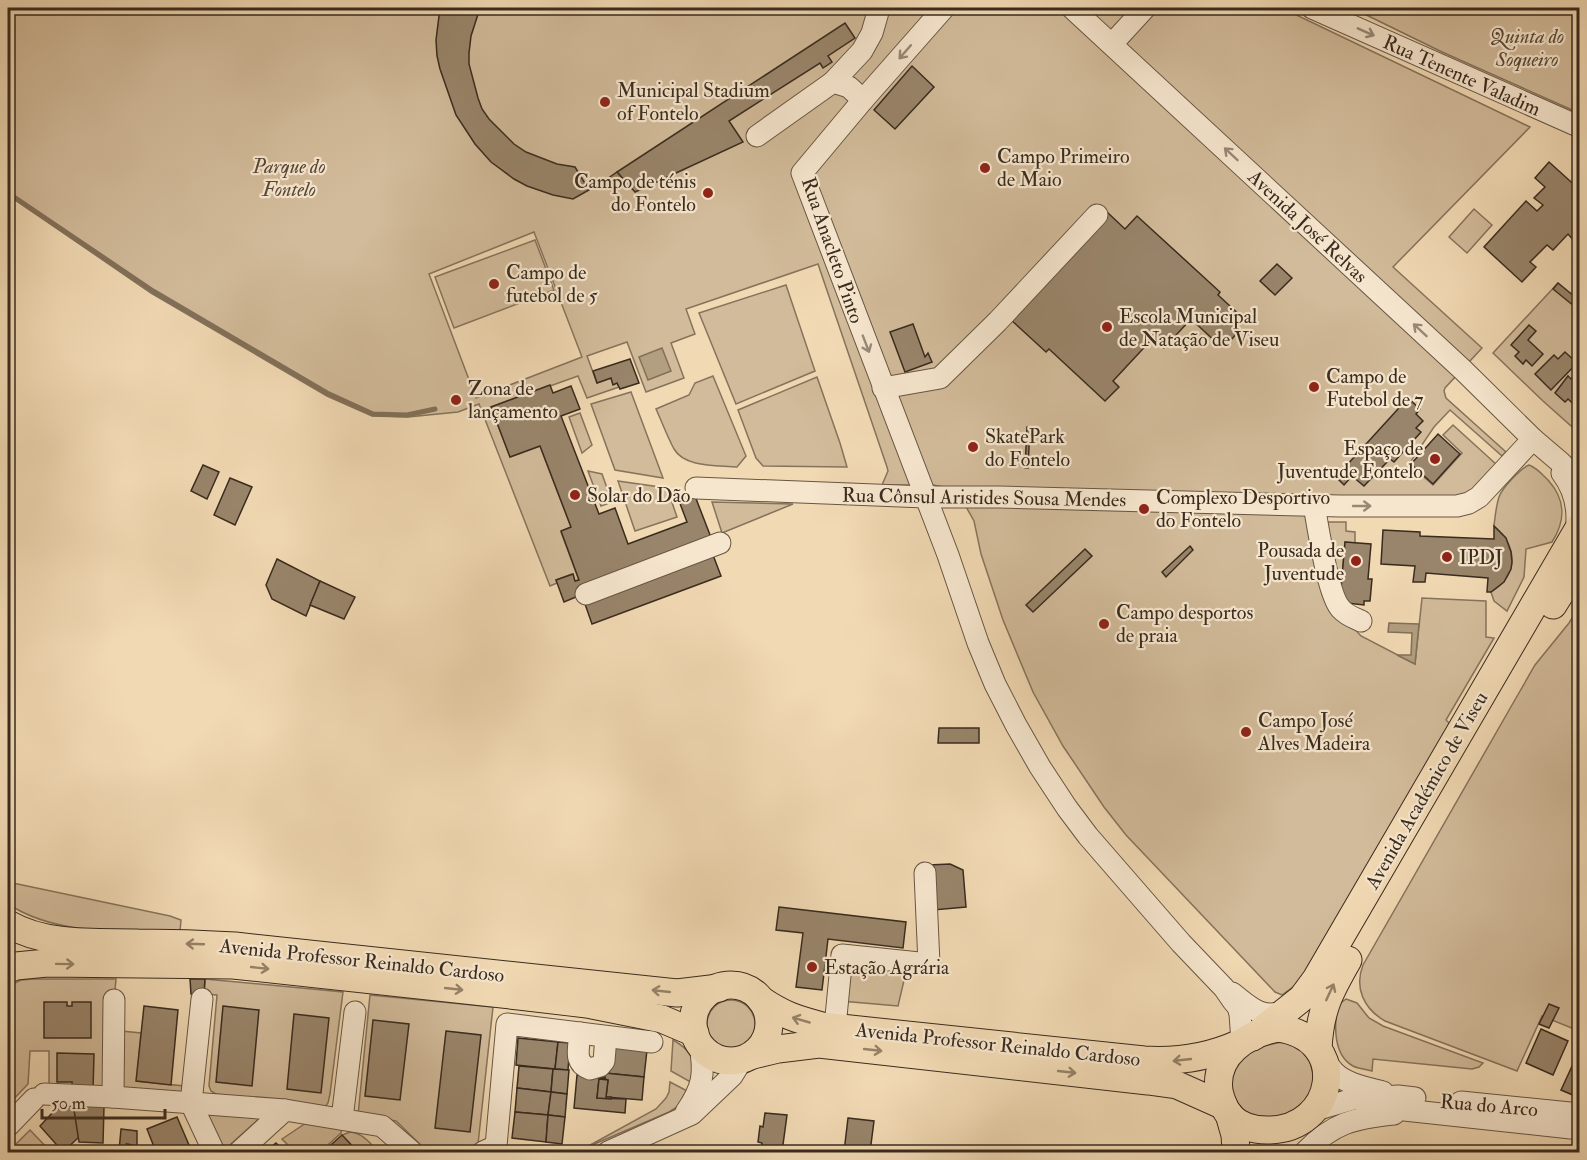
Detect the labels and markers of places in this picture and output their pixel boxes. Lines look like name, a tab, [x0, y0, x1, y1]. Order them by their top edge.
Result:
place label: Municipal Stadium of Fontelo	[617, 78, 770, 126]
marker: Municipal Stadium of Fontelo	[598, 95, 612, 109]
place label: Campo Primeiro de Maio	[997, 144, 1130, 192]
marker: Campo Primeiro de Maio	[978, 161, 992, 175]
place label: Campo de ténis do Fontelo	[574, 169, 696, 217]
marker: Campo de ténis do Fontelo	[701, 186, 715, 200]
place label: Campo de futebol de 5	[506, 260, 598, 308]
marker: Campo de futebol de 5	[487, 277, 501, 291]
place label: Escola Municipal de Natação de Viseu	[1119, 304, 1279, 352]
marker: Escola Municipal de Natação de Viseu	[1100, 320, 1114, 334]
place label: Campo de Futebol de 7	[1326, 364, 1423, 412]
place label: Zona de lançamento	[468, 376, 558, 424]
marker: Campo de Futebol de 7	[1307, 380, 1321, 394]
marker: Zona de lançamento	[449, 393, 463, 407]
place label: SkatePark do Fontelo	[985, 424, 1070, 472]
place label: Espaço de Juventude Fontelo	[1276, 436, 1423, 484]
marker: SkatePark do Fontelo	[966, 440, 980, 454]
marker: Espaço de Juventude Fontelo	[1428, 452, 1442, 466]
place label: Solar do Dão	[587, 483, 691, 508]
place label: Complexo Desportivo do Fontelo	[1156, 485, 1330, 533]
marker: Solar do Dão	[568, 488, 582, 502]
marker: Complexo Desportivo do Fontelo	[1137, 502, 1151, 516]
place label: Pousada de Juventude	[1257, 538, 1344, 586]
place label: IPDJ	[1459, 545, 1503, 570]
marker: IPDJ	[1440, 550, 1454, 564]
marker: Pousada de Juventude	[1349, 554, 1363, 568]
place label: Campo desportos de praia	[1116, 600, 1253, 649]
marker: Campo desportos de praia	[1097, 617, 1111, 631]
place label: Campo José Alves Madeira	[1257, 708, 1371, 756]
marker: Campo José Alves Madeira	[1239, 725, 1253, 739]
place label: Estação Agrária	[824, 955, 950, 980]
marker: Estação Agrária	[805, 960, 819, 974]

